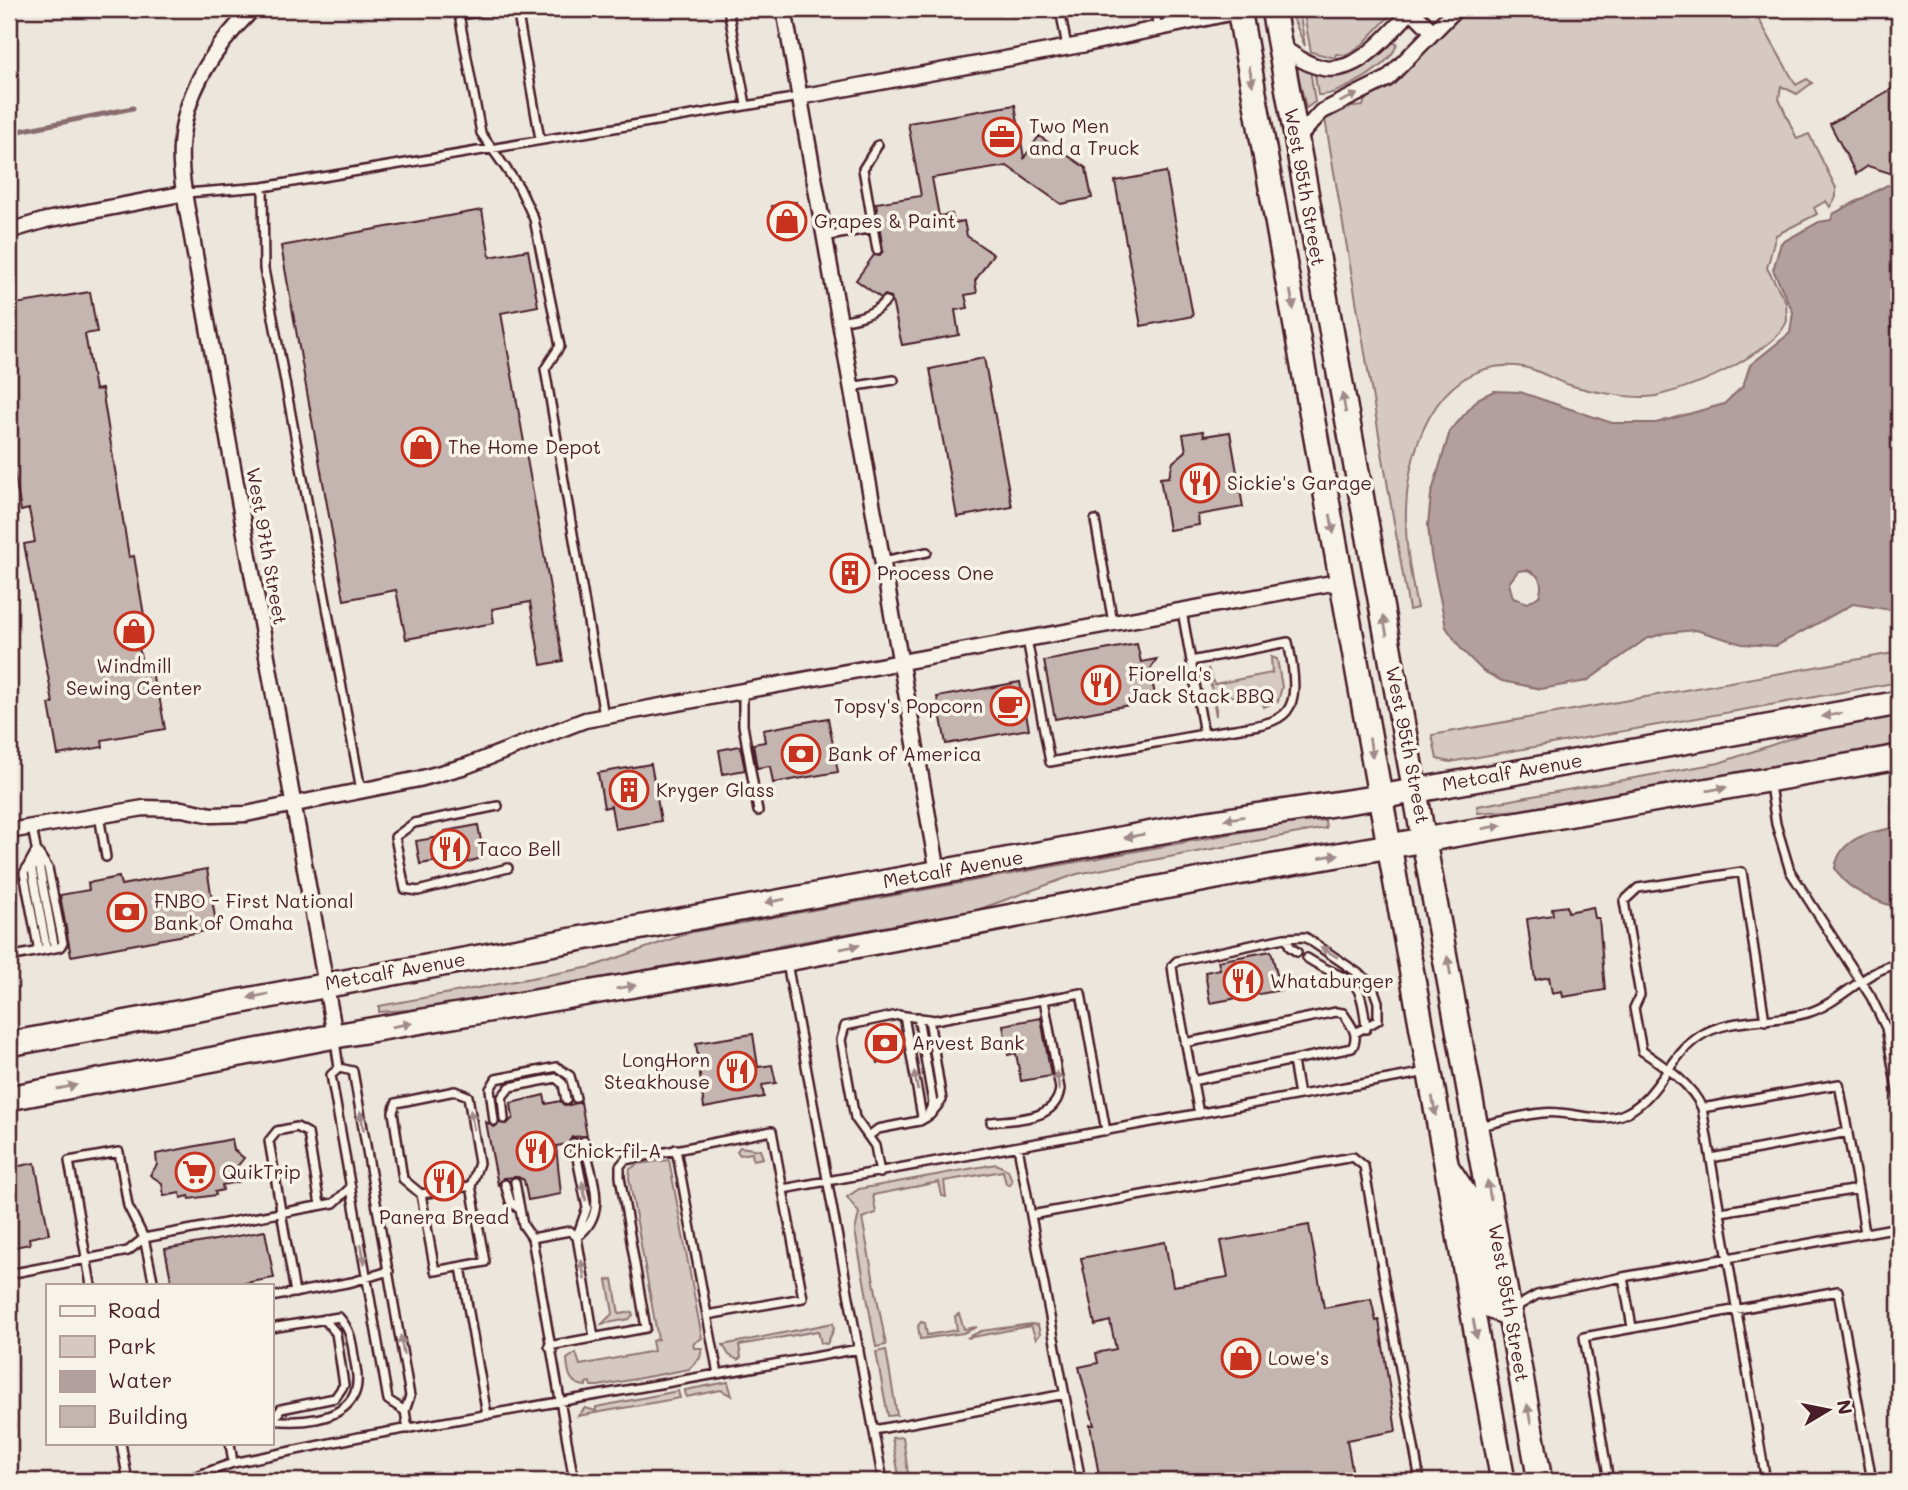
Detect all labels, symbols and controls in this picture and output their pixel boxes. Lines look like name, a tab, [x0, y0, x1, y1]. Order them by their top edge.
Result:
one-way arrow	[1246, 65, 1257, 87]
one-way arrow	[1338, 92, 1359, 103]
street label: West 95th Street	[1279, 106, 1332, 268]
place label: Two Men and a Truck	[1029, 113, 1139, 160]
office icon: Two Men and a Truck	[981, 116, 1023, 158]
shop icon: Grapes & Paint	[766, 200, 808, 242]
place label: Grapes & Paint	[814, 208, 956, 233]
one-way arrow	[1287, 289, 1298, 311]
one-way arrow	[1339, 391, 1350, 413]
shop icon: The Home Depot	[400, 426, 442, 468]
place label: The Home Depot	[448, 434, 601, 459]
restaurant icon: Sickie's Garage	[1179, 462, 1221, 504]
street label: West 97th Street	[241, 465, 294, 627]
place label: Sickie's Garage	[1227, 470, 1372, 495]
one-way arrow	[1327, 513, 1338, 535]
building icon: Process One	[829, 552, 871, 594]
place label: Process One	[877, 560, 994, 585]
shop icon: Windmill Sewing Center	[113, 610, 155, 652]
one-way arrow	[1380, 615, 1391, 637]
place label: Windmill Sewing Center	[66, 653, 202, 700]
place label: Fiorella's Jack Stack BBQ	[1128, 661, 1274, 708]
restaurant icon: Fiorella's Jack Stack BBQ	[1080, 664, 1122, 706]
street label: West 95th Street	[1381, 664, 1436, 826]
cafe icon: Topsy's Popcorn	[989, 685, 1031, 727]
place label: Topsy's Popcorn	[834, 693, 983, 718]
one-way arrow	[1821, 710, 1843, 721]
bank icon: Bank of America	[780, 733, 822, 775]
one-way arrow	[1366, 737, 1377, 759]
place label: Bank of America	[828, 741, 981, 766]
street label: Metcalf Avenue	[1440, 747, 1584, 796]
building icon: Kryger Glass	[608, 769, 650, 811]
place label: Kryger Glass	[656, 777, 775, 802]
one-way arrow	[1706, 783, 1728, 794]
one-way arrow	[1223, 813, 1245, 824]
one-way arrow	[1481, 821, 1503, 832]
restaurant icon: Taco Bell	[429, 828, 471, 870]
one-way arrow	[1123, 831, 1145, 842]
place label: Taco Bell	[477, 836, 561, 861]
street label: Metcalf Avenue	[881, 844, 1025, 893]
one-way arrow	[1318, 850, 1340, 861]
place label: FNBO - First National Bank of Omaha	[154, 888, 354, 935]
bank icon: FNBO - First National Bank of Omaha	[106, 891, 148, 933]
one-way arrow	[764, 896, 786, 907]
one-way arrow	[839, 941, 861, 952]
street label: Metcalf Avenue	[323, 946, 467, 995]
one-way arrow	[1320, 946, 1339, 959]
one-way arrow	[1443, 955, 1454, 977]
restaurant icon: Whataburger	[1222, 960, 1264, 1002]
place label: Whataburger	[1270, 968, 1394, 993]
one-way arrow	[615, 981, 637, 992]
one-way arrow	[247, 991, 269, 1002]
one-way arrow	[391, 1019, 413, 1030]
bank icon: Arvest Bank	[864, 1022, 906, 1064]
place label: Arvest Bank	[912, 1030, 1024, 1055]
place label: LongHorn Steakhouse	[604, 1047, 710, 1094]
restaurant icon: LongHorn Steakhouse	[716, 1050, 758, 1092]
one-way arrow	[910, 1070, 921, 1092]
one-way arrow	[1053, 1070, 1064, 1092]
one-way arrow	[56, 1081, 78, 1092]
one-way arrow	[1429, 1095, 1440, 1117]
one-way arrow	[466, 1109, 477, 1131]
one-way arrow	[356, 1110, 367, 1132]
restaurant icon: Chick-fil-A	[515, 1130, 557, 1172]
place label: Chick-fil-A	[563, 1138, 662, 1163]
supermarket icon: QuikTrip	[174, 1151, 216, 1193]
place label: QuikTrip	[222, 1159, 301, 1184]
restaurant icon: Panera Bread	[423, 1160, 465, 1202]
one-way arrow	[1483, 1179, 1494, 1201]
one-way arrow	[578, 1180, 589, 1202]
place label: Panera Bread	[379, 1204, 509, 1229]
street label: West 95th Street	[1483, 1222, 1536, 1384]
one-way arrow	[358, 1243, 369, 1265]
one-way arrow	[577, 1259, 588, 1281]
legend	[46, 1284, 273, 1444]
text: Road	[108, 1296, 160, 1323]
one-way arrow	[1469, 1318, 1480, 1340]
text: Park	[108, 1332, 156, 1359]
one-way arrow	[396, 1334, 407, 1356]
shop icon: Lowe's	[1220, 1337, 1262, 1379]
place label: Lowe's	[1268, 1345, 1329, 1370]
text: Water	[108, 1366, 172, 1393]
north arrow	[1792, 1374, 1862, 1444]
text: N	[1832, 1398, 1859, 1416]
text: Building	[108, 1402, 188, 1429]
one-way arrow	[1523, 1403, 1534, 1425]

